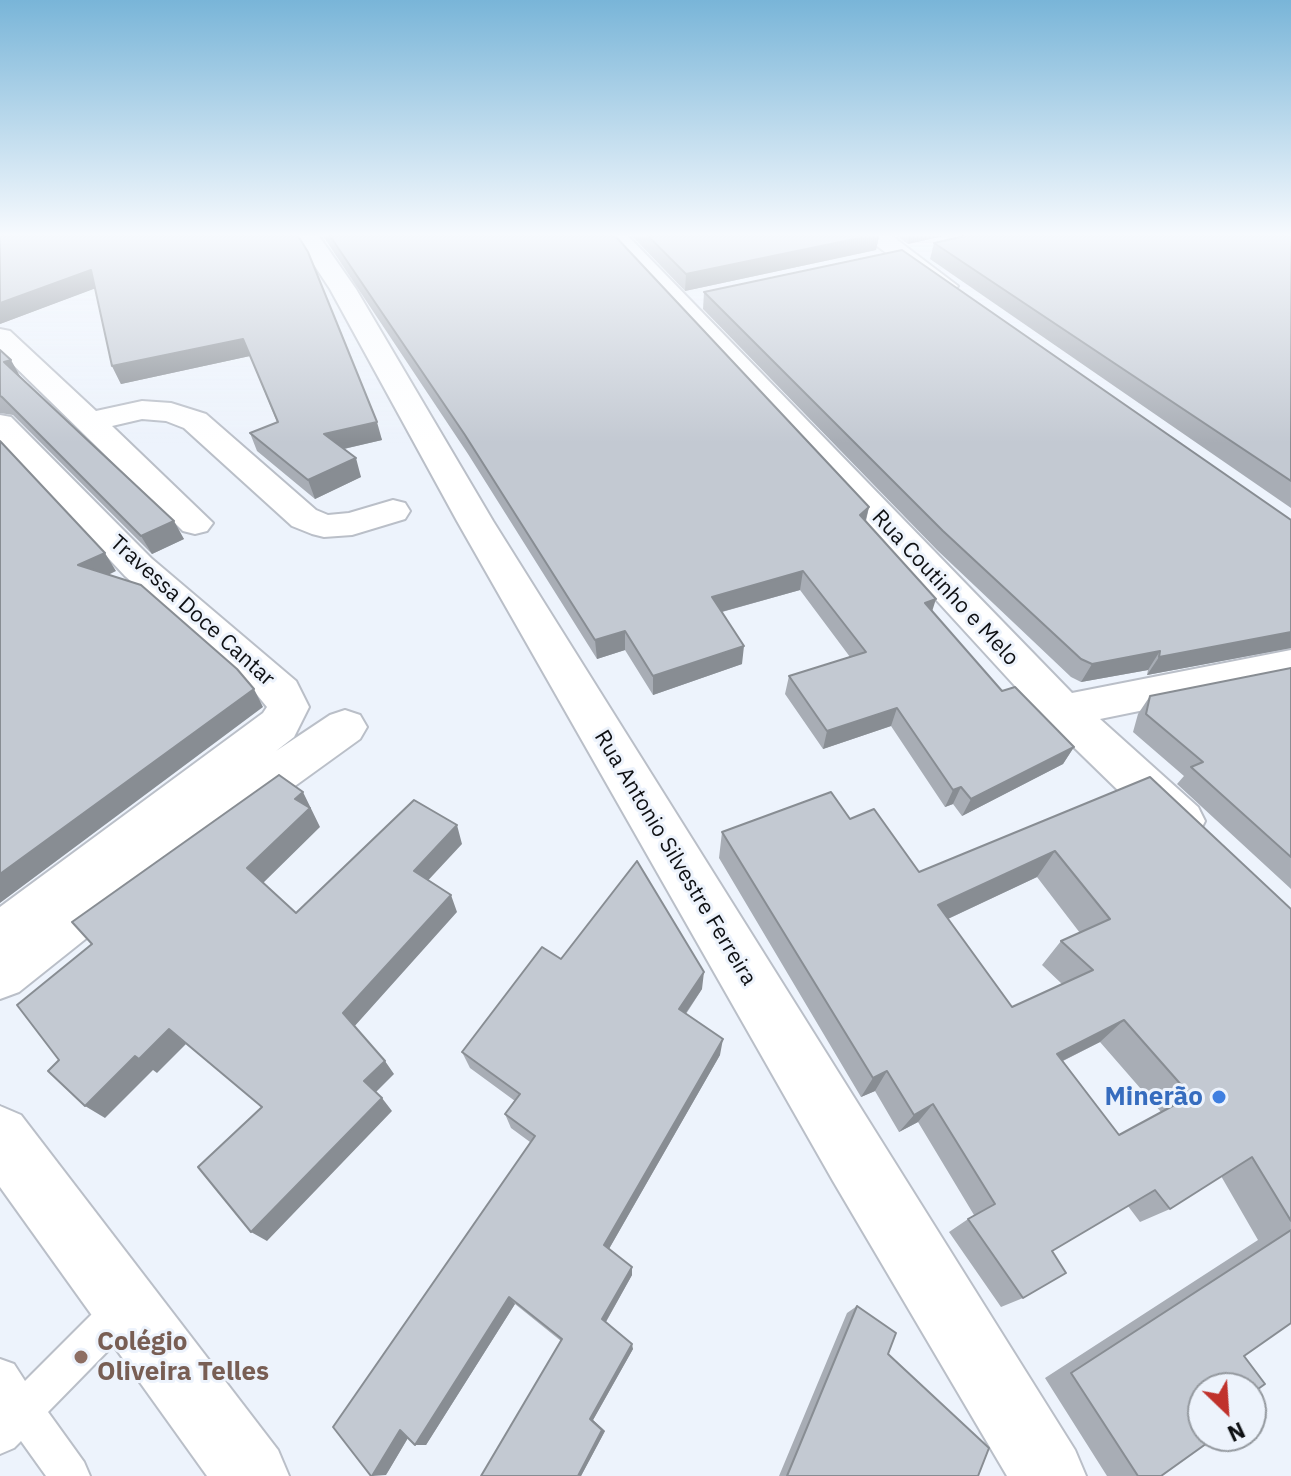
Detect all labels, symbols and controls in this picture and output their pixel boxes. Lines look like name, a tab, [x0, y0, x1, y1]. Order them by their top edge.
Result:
street label: Rua Coutinho e Melo	[866, 505, 1024, 671]
street label: Travessa Doce Cantar	[104, 530, 280, 692]
street label: Rua Antonio Silvestre Ferreira	[588, 726, 762, 990]
place label: Minerão	[1105, 1081, 1203, 1113]
marker: Minerão	[1210, 1088, 1228, 1106]
place label: Colégio Oliveira Telles	[97, 1326, 269, 1388]
marker: Colégio Oliveira Telles	[72, 1348, 90, 1366]
north arrow	[1187, 1372, 1267, 1452]
text: N	[1223, 1416, 1250, 1449]

